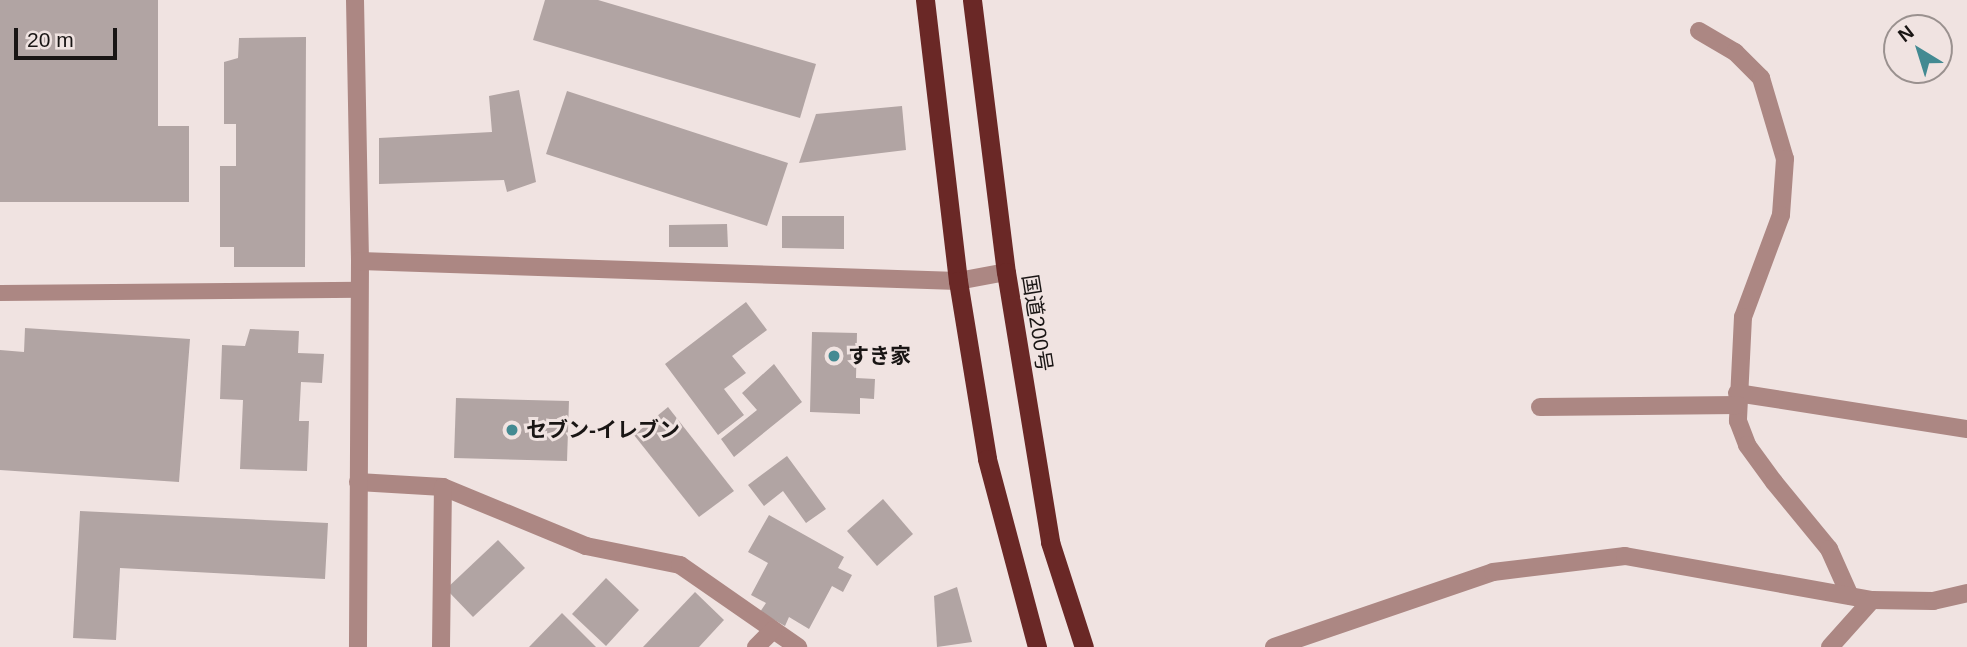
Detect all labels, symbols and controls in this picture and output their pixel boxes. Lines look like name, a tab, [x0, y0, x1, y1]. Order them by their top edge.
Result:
scale bar	[18, 14, 121, 58]
north arrow	[1883, 14, 1953, 84]
text: N	[1894, 21, 1918, 46]
text: 20 m	[27, 28, 74, 51]
street label: 国道200号	[1017, 273, 1057, 373]
place label: すき家	[848, 343, 911, 369]
marker: すき家	[826, 348, 842, 364]
place label: セブン-イレブン	[526, 417, 680, 443]
marker: セブン-イレブン	[504, 422, 520, 438]

